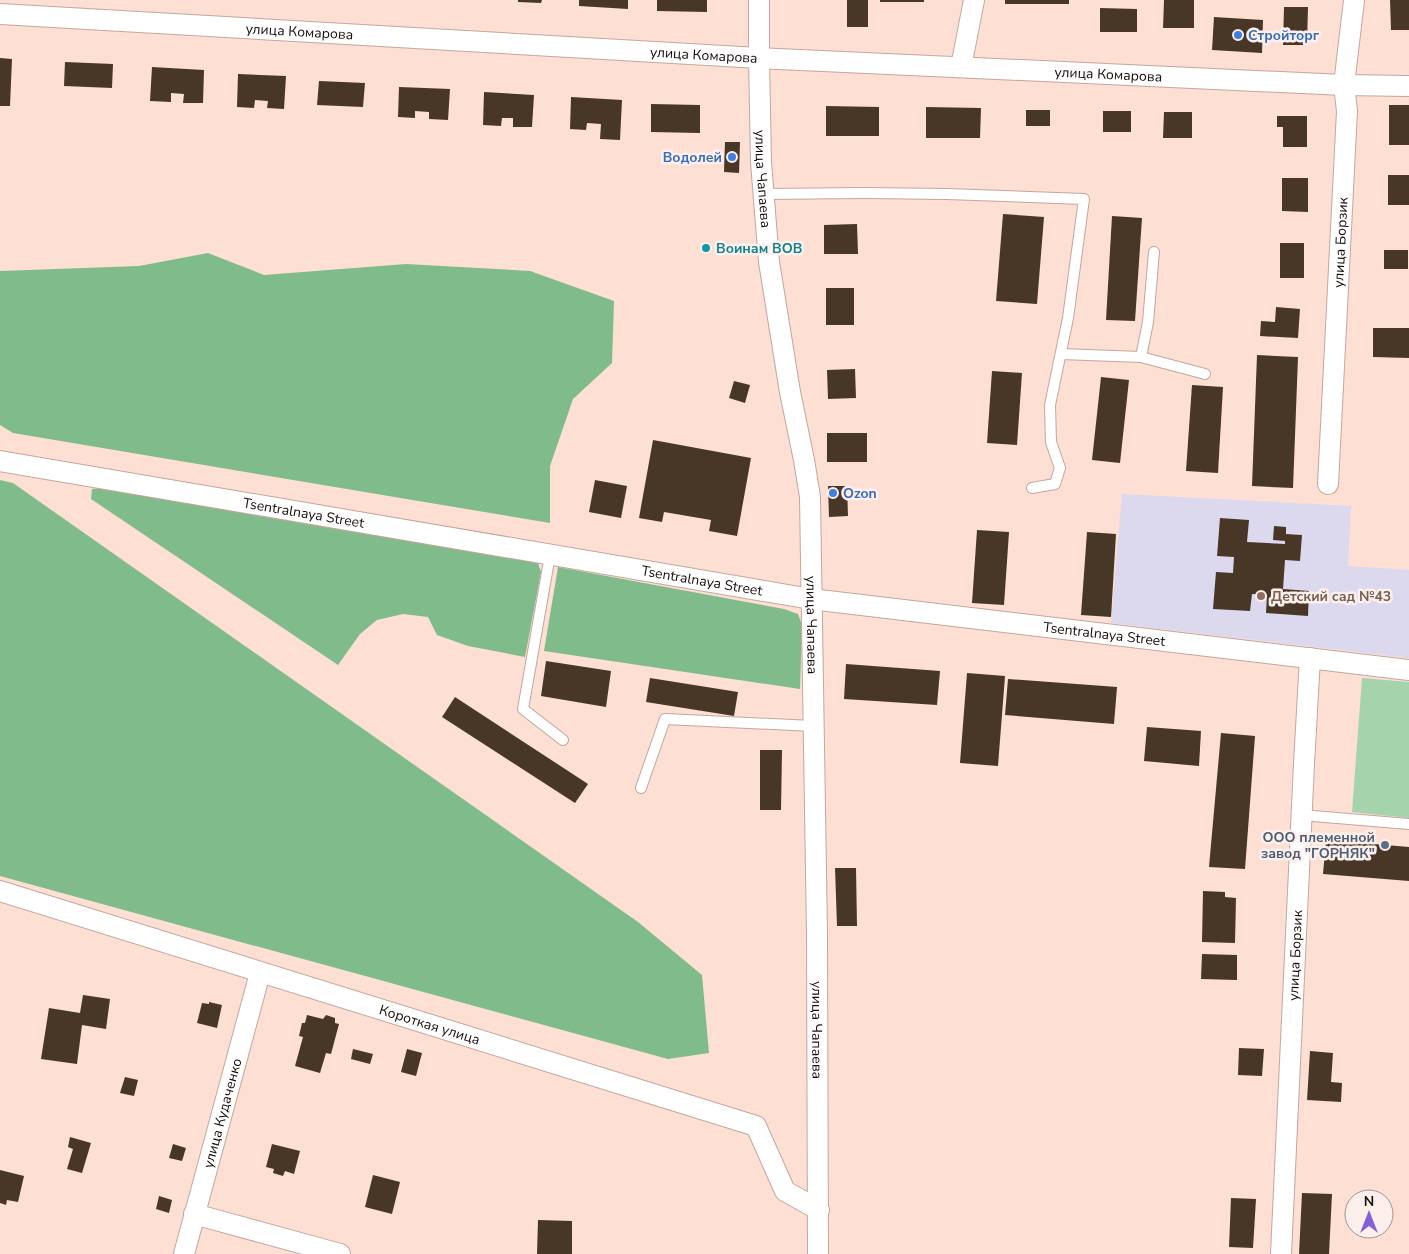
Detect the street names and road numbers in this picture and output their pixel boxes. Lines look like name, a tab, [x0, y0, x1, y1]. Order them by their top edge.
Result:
street label: улица Комарова	[245, 19, 354, 44]
street label: улица Комарова	[649, 42, 758, 67]
street label: улица Комарова	[1054, 62, 1163, 86]
street label: улица Чапаева	[751, 130, 776, 229]
street label: улица Борзик	[1329, 196, 1352, 288]
street label: Tsentralnaya Street	[242, 493, 366, 532]
street label: Tsentralnaya Street	[640, 561, 764, 600]
street label: улица Чапаева	[802, 576, 822, 674]
street label: Tsentralnaya Street	[1042, 617, 1166, 650]
street label: улица Борзик	[1283, 909, 1307, 1001]
street label: улица Чапаева	[808, 981, 827, 1079]
street label: Короткая улица	[377, 1000, 482, 1049]
street label: улица Кудаченко	[198, 1056, 246, 1170]

